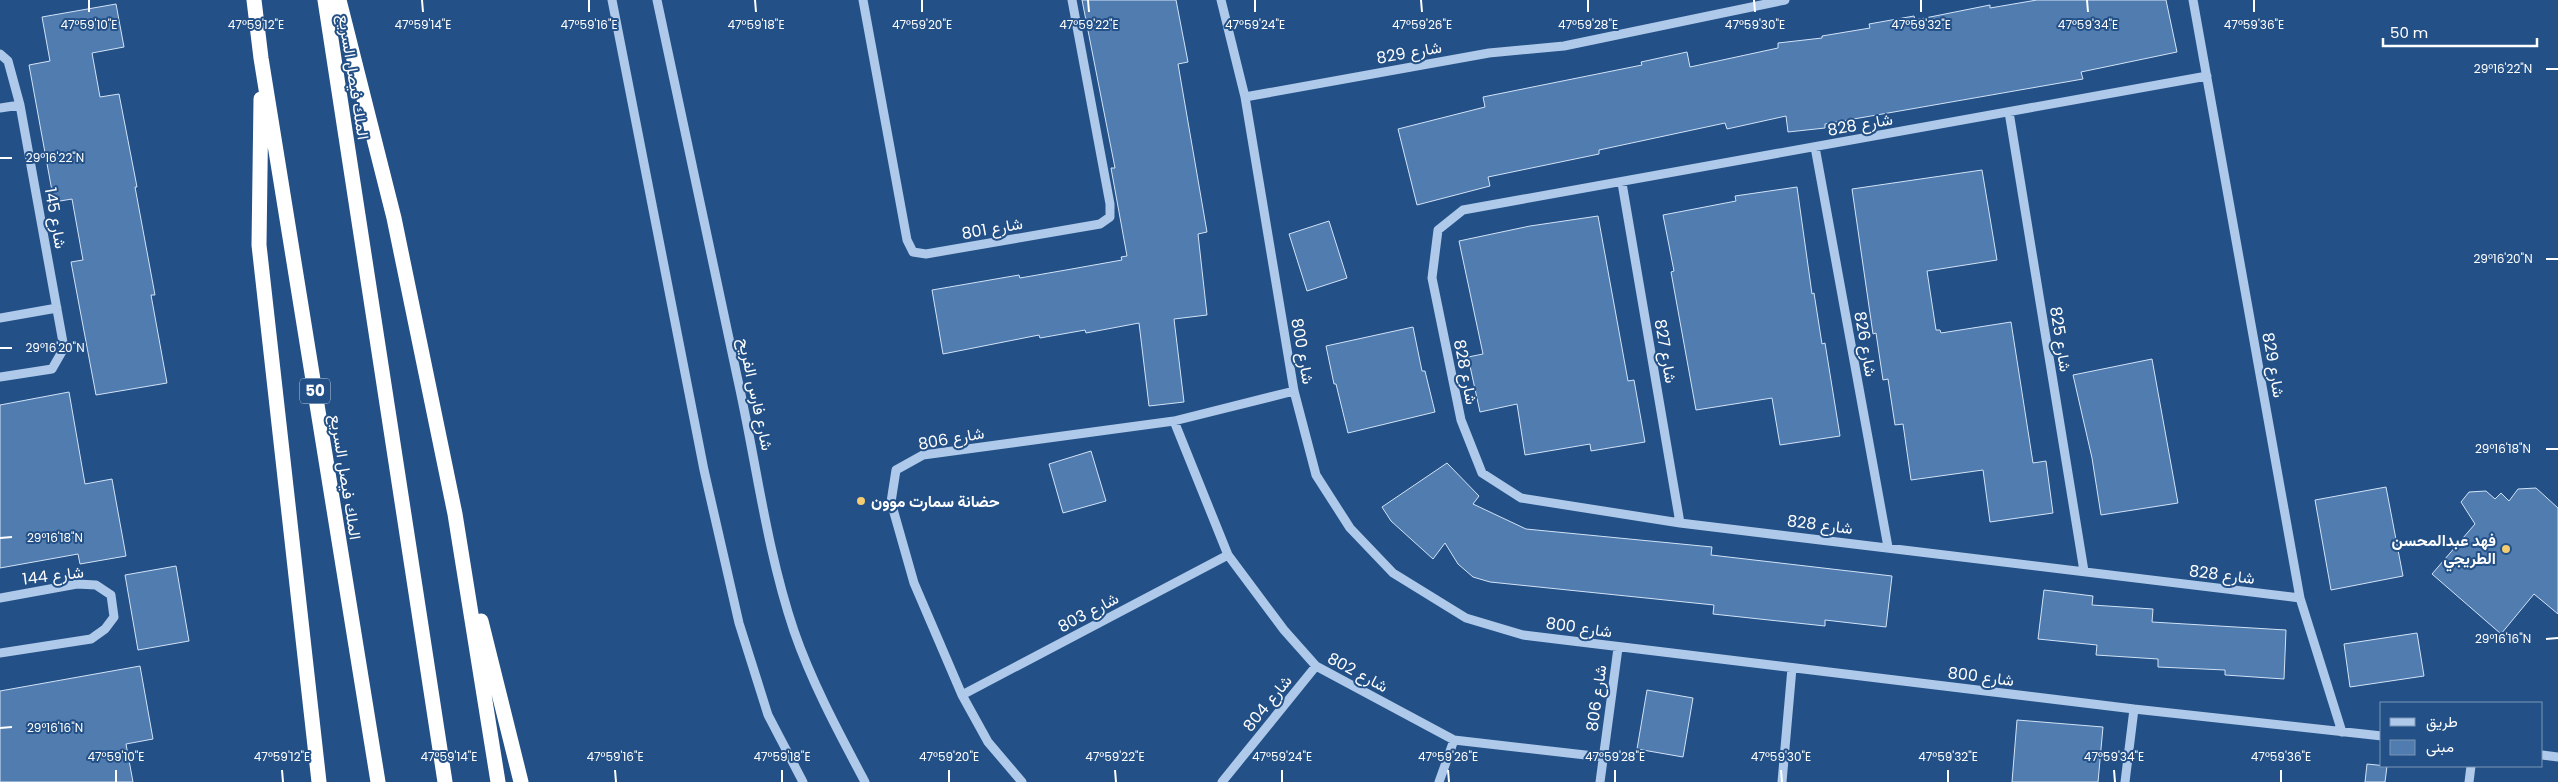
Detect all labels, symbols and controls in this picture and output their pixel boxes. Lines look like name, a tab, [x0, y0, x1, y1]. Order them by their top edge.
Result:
street label: الملك فيصل السريع	[332, 13, 375, 141]
scale bar	[2383, 15, 2537, 47]
text: 47°59'10"E	[60, 16, 118, 33]
text: 47°59'12"E	[228, 16, 284, 33]
text: 47°59'14"E	[394, 16, 452, 33]
text: 47°59'16"E	[560, 16, 618, 33]
text: 47°59'18"E	[727, 16, 785, 33]
text: 47°59'20"E	[892, 16, 952, 33]
text: 47°59'22"E	[1059, 16, 1119, 33]
text: 47°59'24"E	[1225, 16, 1285, 33]
text: 47°59'26"E	[1392, 16, 1452, 33]
text: 47°59'28"E	[1558, 16, 1618, 33]
text: 47°59'30"E	[1725, 16, 1785, 33]
text: 47°59'32"E	[1891, 16, 1951, 33]
text: 47°59'34"E	[2058, 16, 2118, 33]
text: 47°59'36"E	[2224, 16, 2284, 33]
text: 50 m	[2390, 22, 2428, 43]
street label: شارع 829	[1375, 35, 1444, 70]
text: 29°16'22"N	[2474, 60, 2532, 77]
street label: شارع 828	[1826, 107, 1895, 142]
text: 29°16'22"N	[26, 149, 84, 166]
street label: شارع 145	[39, 186, 72, 250]
street label: شارع 801	[960, 212, 1024, 245]
text: 29°16'20"N	[2473, 250, 2533, 267]
street label: شارع 825	[2044, 305, 2077, 373]
street label: شارع 826	[1848, 310, 1883, 379]
street label: شارع 800	[1285, 316, 1320, 386]
street label: شارع 827	[1649, 317, 1682, 385]
street label: شارع 829	[2256, 331, 2291, 400]
street label: شارع فارس الفريح	[732, 336, 779, 453]
street label: شارع 828	[1448, 338, 1483, 407]
text: 29°16'20"N	[25, 339, 85, 356]
road number: 50	[300, 378, 330, 404]
street label: الملك فيصل السريع	[324, 413, 367, 541]
street label: شارع 806	[916, 421, 986, 456]
text: 29°16'18"N	[2475, 440, 2531, 457]
place label: حضانة سمارت موون	[871, 490, 1000, 513]
marker: حضانة سمارت موون	[855, 495, 867, 507]
street label: شارع 828	[1786, 509, 1854, 540]
text: 29°16'18"N	[27, 529, 83, 546]
place label: فهد عبدالمحسن الطريجي	[2392, 529, 2496, 572]
marker: فهد عبدالمحسن الطريجي	[2500, 543, 2512, 555]
street label: شارع 828	[2188, 559, 2256, 590]
street label: شارع 144	[21, 560, 85, 591]
street label: شارع 803	[1054, 587, 1123, 638]
street label: شارع 800	[1544, 611, 1614, 644]
text: 29°16'16"N	[2475, 630, 2531, 647]
street label: شارع 802	[1323, 647, 1392, 698]
street label: شارع 800	[1946, 661, 2015, 692]
street label: شارع 806	[1580, 663, 1613, 733]
street label: شارع 804	[1237, 670, 1297, 736]
legend	[2380, 702, 2543, 767]
text: طريق	[2426, 711, 2458, 732]
text: 29°16'16"N	[27, 719, 83, 736]
text: مبنى	[2426, 736, 2454, 757]
text: 47°59'10"E	[87, 748, 145, 765]
text: 47°59'12"E	[254, 748, 310, 765]
text: 47°59'14"E	[420, 748, 478, 765]
text: 47°59'16"E	[586, 748, 644, 765]
text: 47°59'18"E	[753, 748, 811, 765]
text: 47°59'20"E	[919, 748, 979, 765]
text: 47°59'22"E	[1085, 748, 1145, 765]
text: 47°59'24"E	[1252, 748, 1312, 765]
text: 47°59'26"E	[1418, 748, 1478, 765]
text: 47°59'28"E	[1585, 748, 1645, 765]
text: 47°59'30"E	[1751, 748, 1811, 765]
text: 47°59'32"E	[1918, 748, 1978, 765]
text: 47°59'34"E	[2084, 748, 2144, 765]
text: 47°59'36"E	[2251, 748, 2311, 765]

